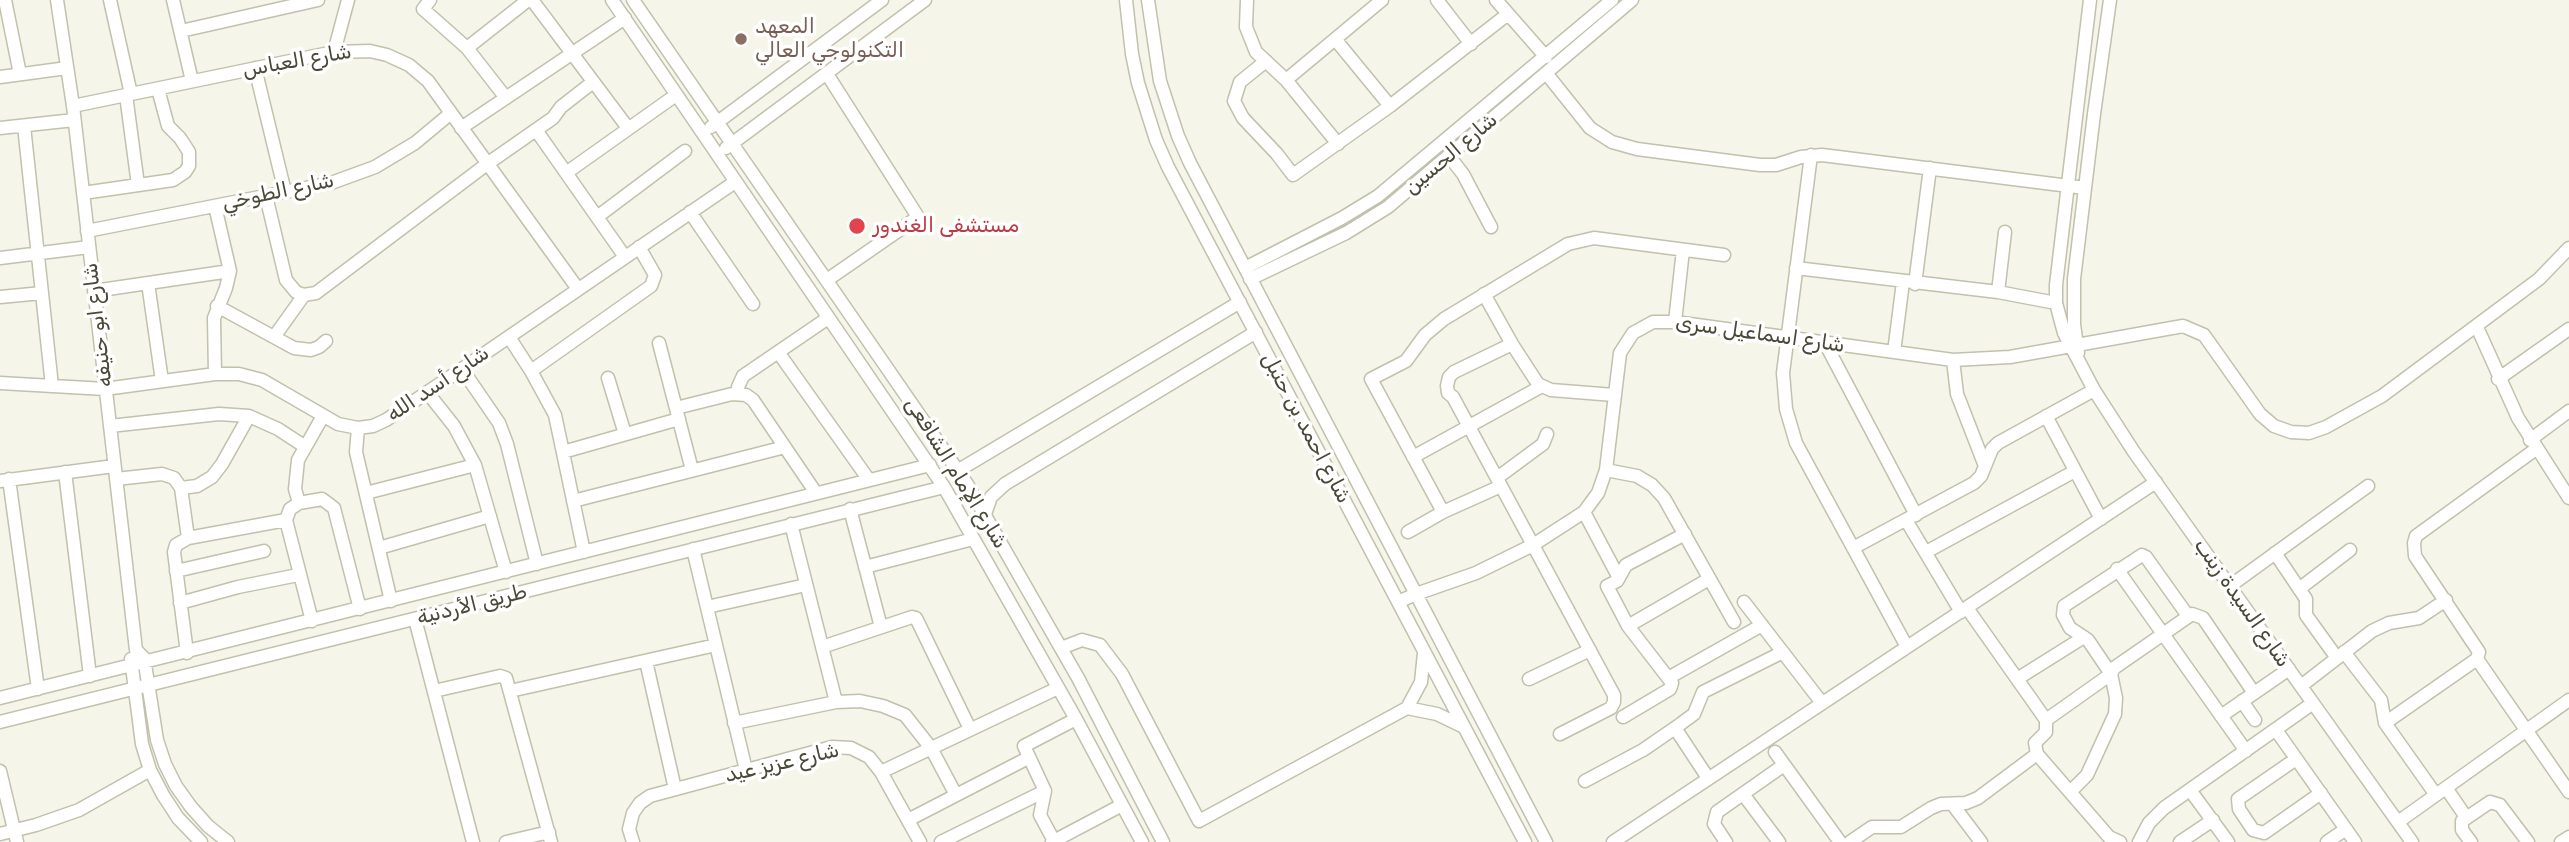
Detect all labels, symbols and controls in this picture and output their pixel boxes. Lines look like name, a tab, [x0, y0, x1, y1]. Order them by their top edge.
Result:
place label: المعهد التكنولوجي العالي	[755, 14, 904, 64]
marker: المعهد التكنولوجي العالي	[733, 31, 749, 47]
street label: شارع العباس	[241, 39, 353, 83]
street label: شارع الحسين	[1399, 108, 1503, 200]
street label: شارع الطوخي	[220, 168, 336, 216]
place label: مستشفى الغندور	[873, 213, 1019, 239]
marker: مستشفى الغندور	[847, 216, 867, 236]
street label: شارع ابو حنيفه	[78, 261, 118, 389]
street label: شارع اسماعيل سرى	[1674, 310, 1846, 358]
street label: شارع أسد الله	[382, 341, 494, 427]
street label: شارع احمد بن حنبل	[1256, 348, 1356, 508]
street label: شارع الإمام الشافعى	[899, 393, 1013, 553]
street label: شارع السيدة زينب	[2188, 534, 2296, 672]
street label: طريق الأردنية	[414, 579, 530, 631]
street label: شارع عزيز عيد	[722, 738, 842, 788]

